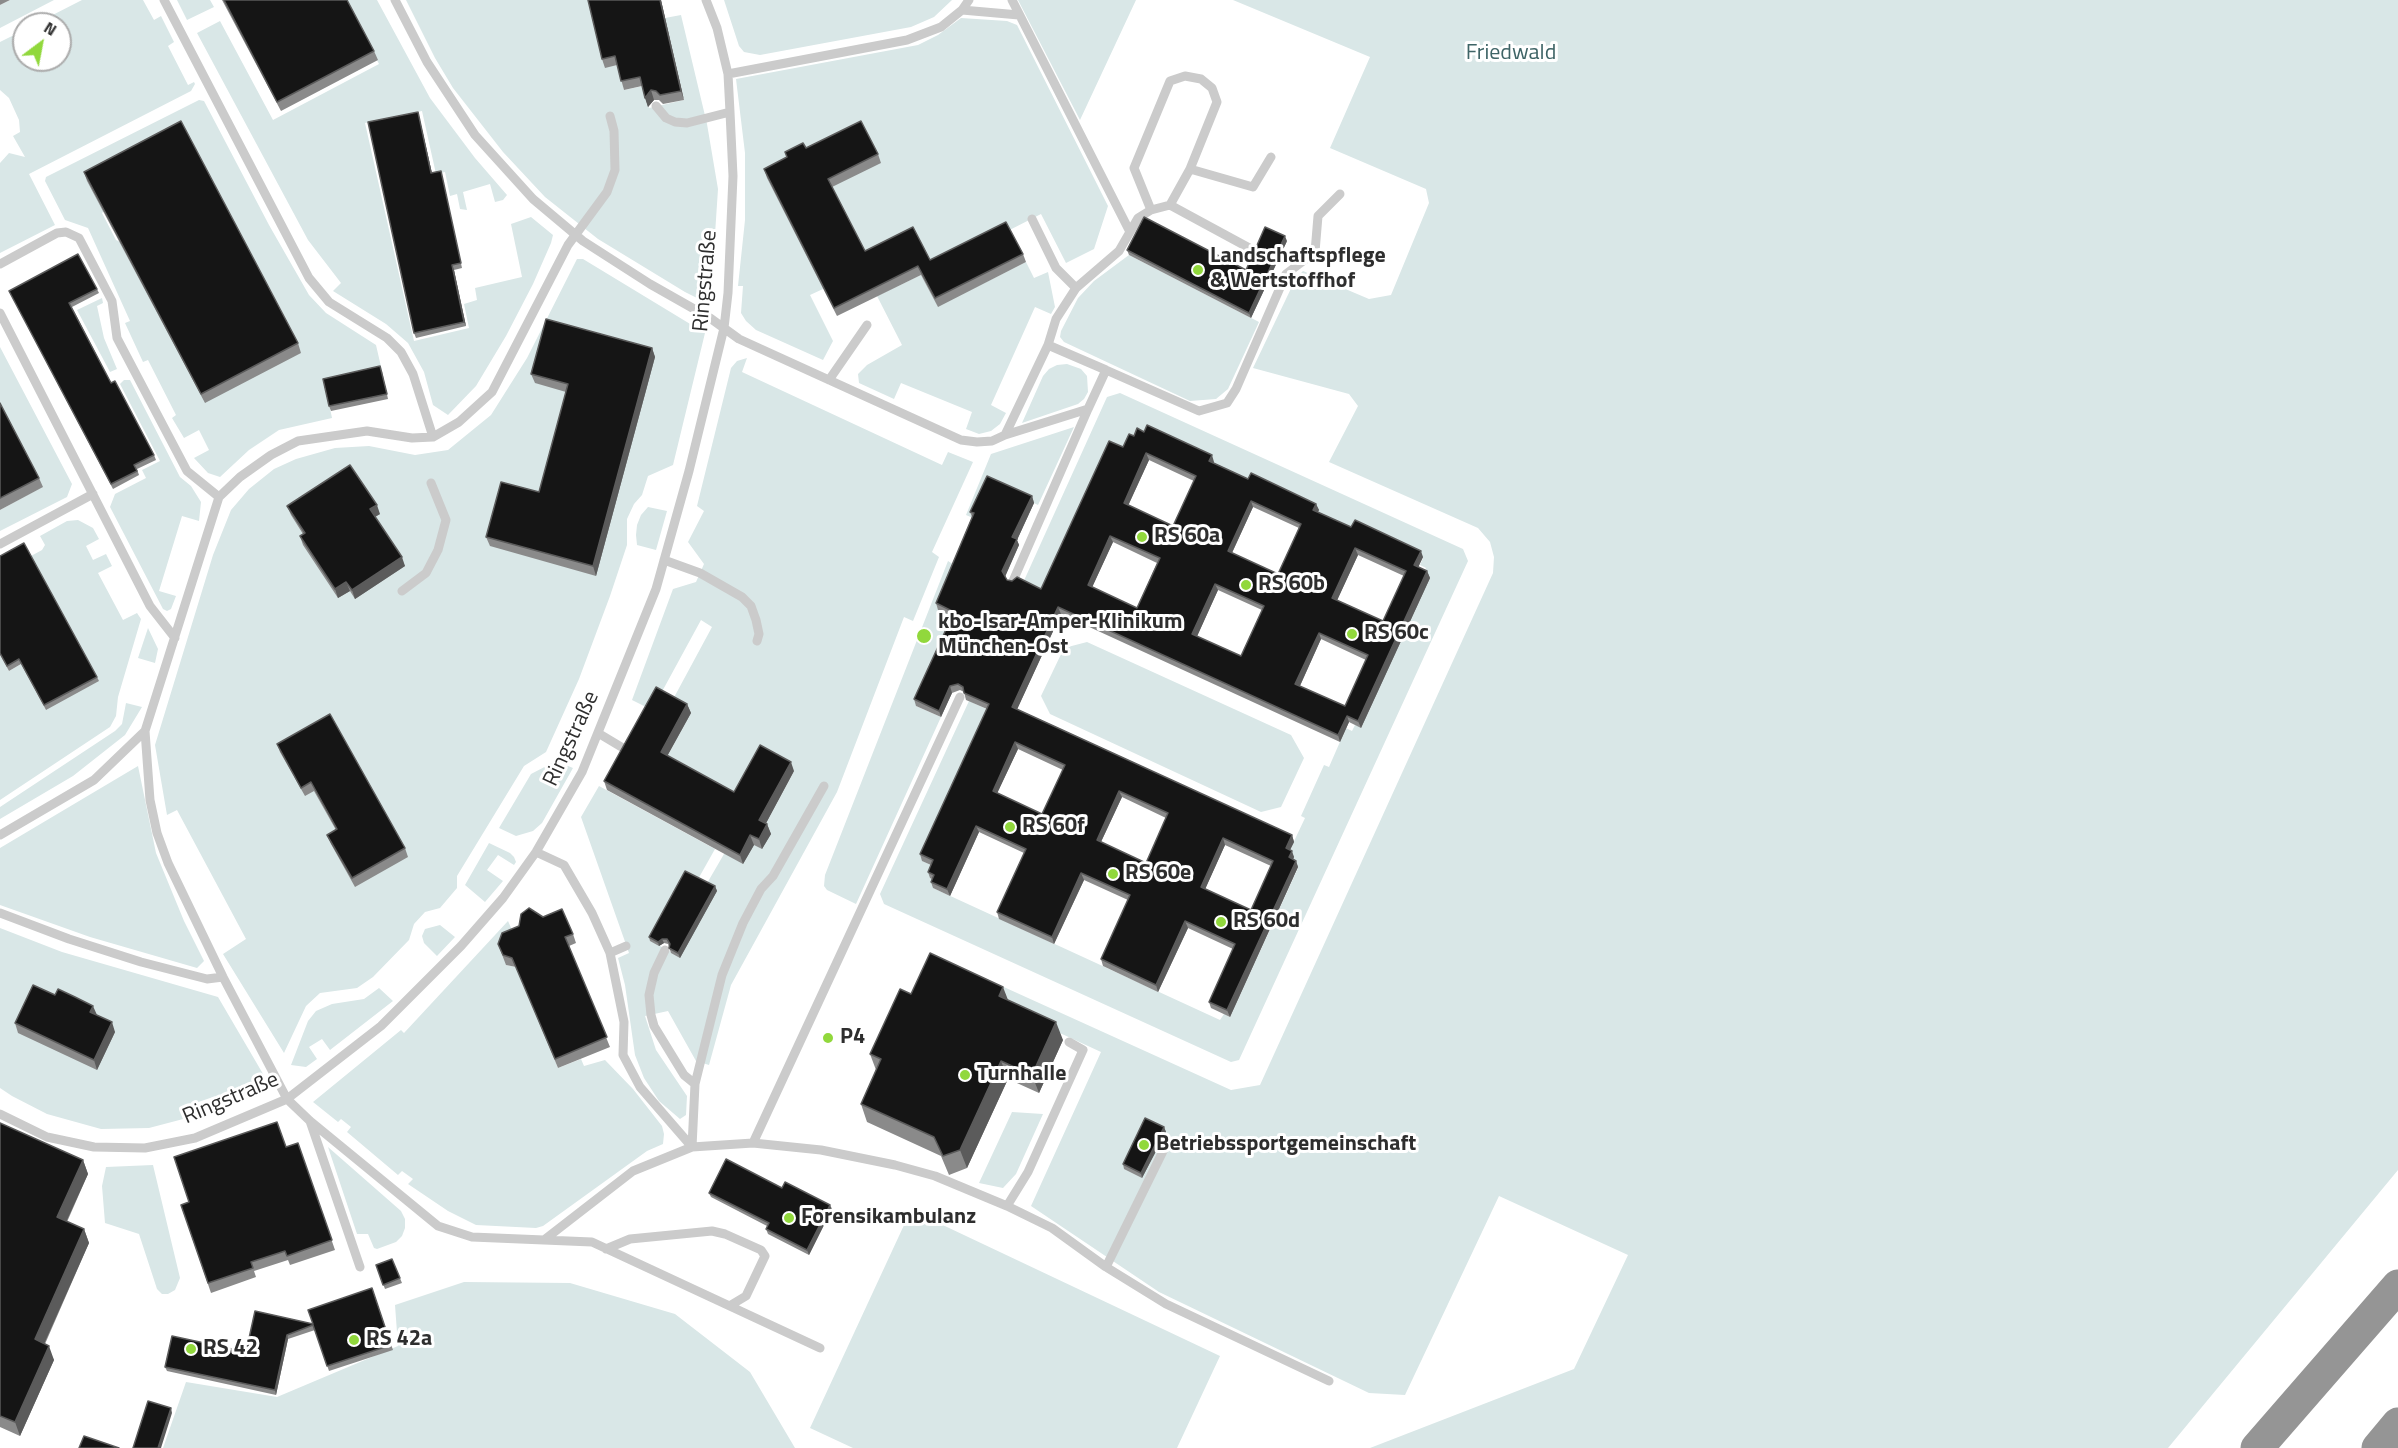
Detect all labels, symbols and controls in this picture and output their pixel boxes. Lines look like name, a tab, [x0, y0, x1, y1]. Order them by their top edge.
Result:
north arrow	[12, 12, 72, 72]
text: N	[39, 15, 62, 42]
park label: Friedwald	[1466, 41, 1556, 67]
street label: Ringstraße	[688, 229, 724, 333]
place label: Landschaftspflege & Wertstoffhof	[1210, 244, 1386, 296]
marker: Landschaftspflege & Wertstoffhof	[1191, 263, 1205, 277]
place label: RS 60a	[1154, 524, 1220, 550]
marker: RS 60a	[1135, 530, 1149, 544]
place label: RS 60b	[1258, 572, 1325, 598]
marker: RS 60b	[1239, 578, 1253, 592]
place label: kbo-Isar-Amper-Klinikum München-Ost	[938, 610, 1182, 662]
place label: RS 60c	[1364, 621, 1429, 647]
marker: kbo-Isar-Amper-Klinikum München-Ost	[915, 627, 933, 645]
marker: RS 60c	[1345, 627, 1359, 641]
street label: Ringstraße	[539, 687, 605, 791]
place label: RS 60f	[1022, 814, 1085, 840]
marker: RS 60f	[1003, 820, 1017, 834]
place label: RS 60e	[1125, 861, 1191, 887]
marker: RS 60e	[1106, 867, 1120, 881]
place label: RS 60d	[1233, 909, 1300, 935]
marker: RS 60d	[1214, 915, 1228, 929]
place label: P4	[840, 1025, 865, 1051]
marker: P4	[821, 1031, 835, 1045]
place label: Turnhalle	[977, 1062, 1066, 1088]
street label: Ringstraße	[179, 1067, 283, 1131]
marker: Turnhalle	[958, 1068, 972, 1082]
place label: Betriebssportgemeinschaft	[1156, 1132, 1416, 1158]
marker: Betriebssportgemeinschaft	[1137, 1138, 1151, 1152]
place label: Forensikambulanz	[801, 1205, 976, 1231]
marker: Forensikambulanz	[782, 1211, 796, 1225]
place label: RS 42a	[366, 1327, 432, 1353]
marker: RS 42a	[347, 1333, 361, 1347]
place label: RS 42	[203, 1336, 258, 1362]
marker: RS 42	[184, 1342, 198, 1356]

